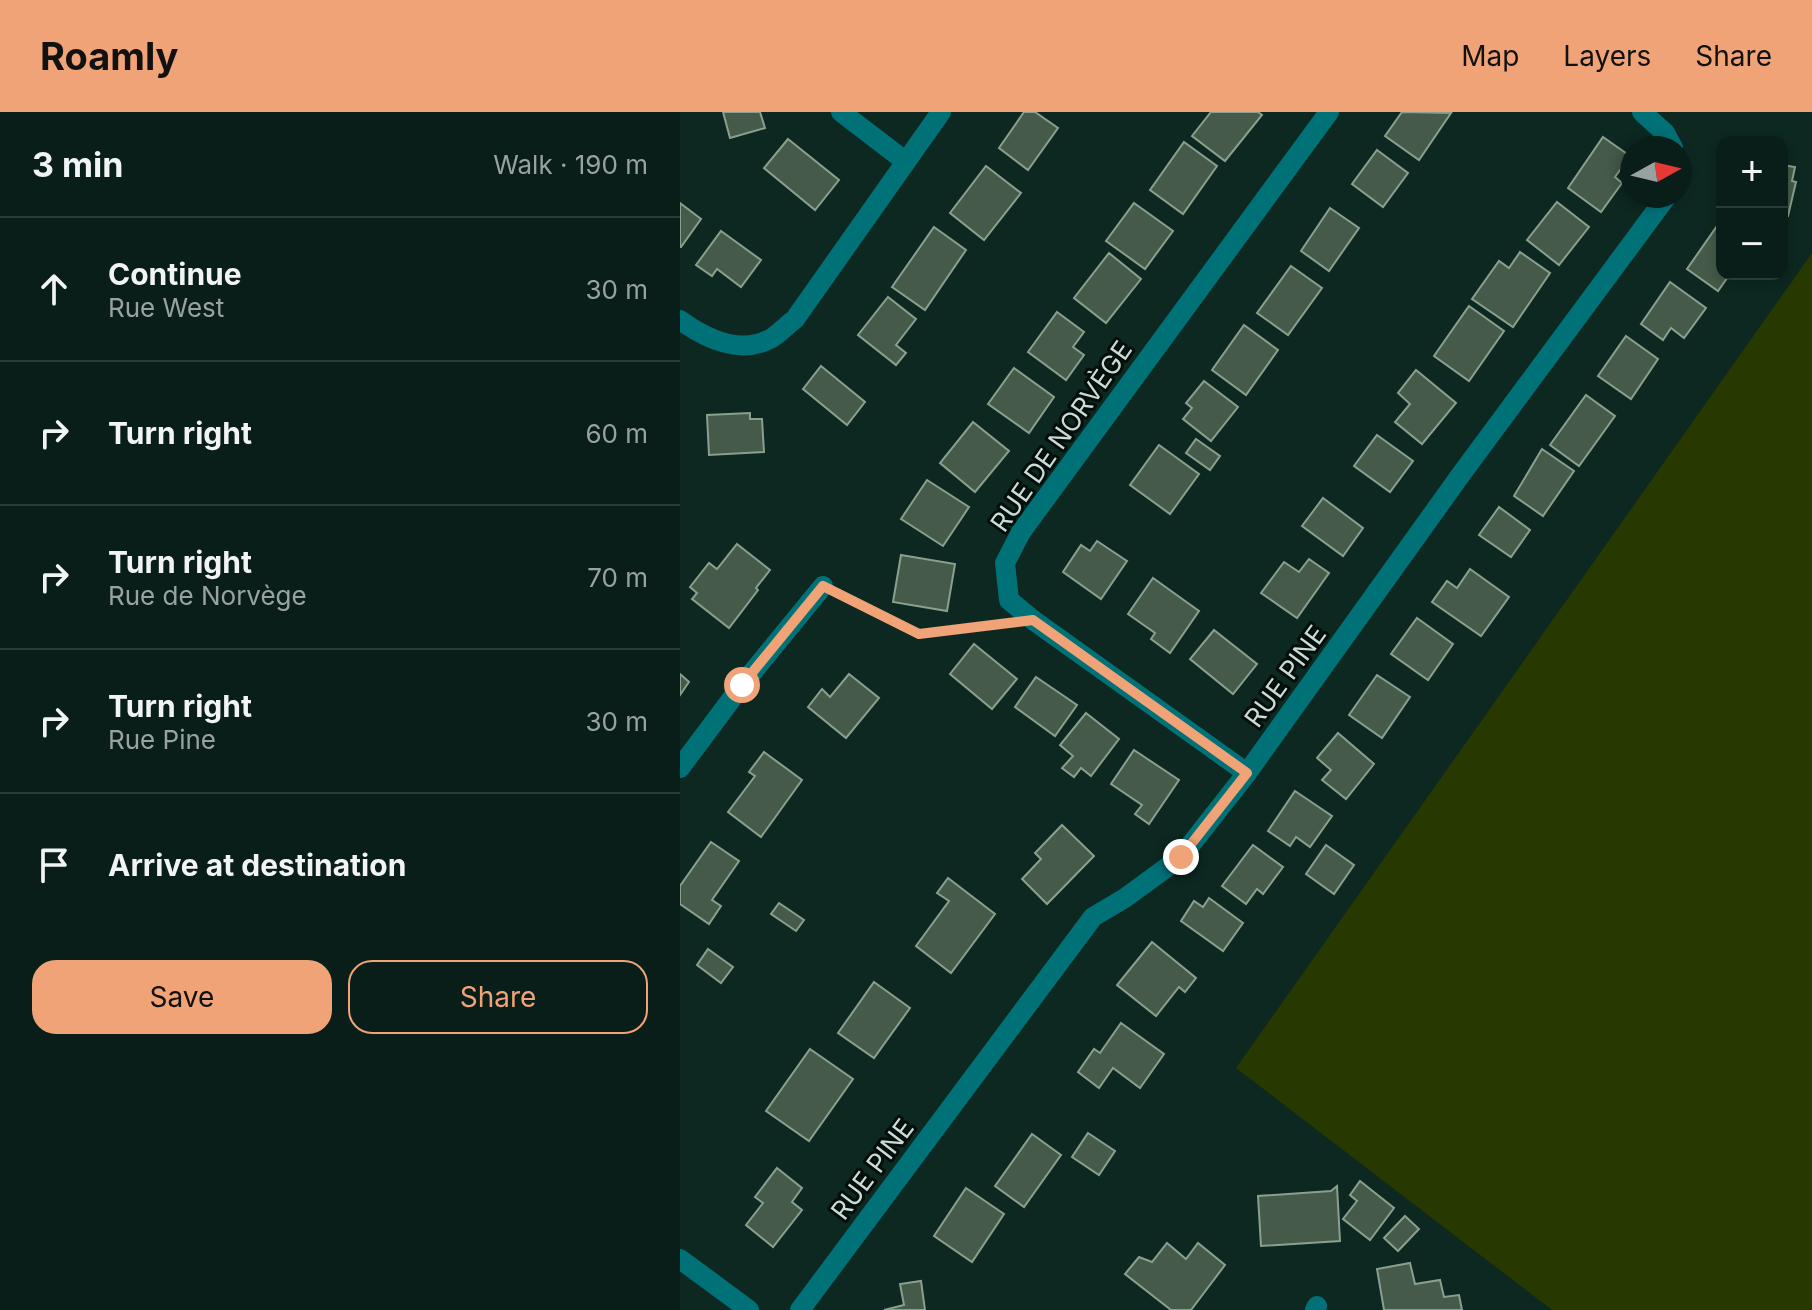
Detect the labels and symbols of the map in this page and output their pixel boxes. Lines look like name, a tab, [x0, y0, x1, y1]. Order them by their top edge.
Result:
north arrow	[1620, 136, 1692, 208]
street label: RUE DE NORVÈGE	[984, 335, 1138, 537]
street label: RUE PINE	[1238, 619, 1332, 733]
route start	[724, 667, 760, 703]
route end	[1163, 839, 1199, 875]
street label: RUE PINE	[824, 1113, 920, 1225]

